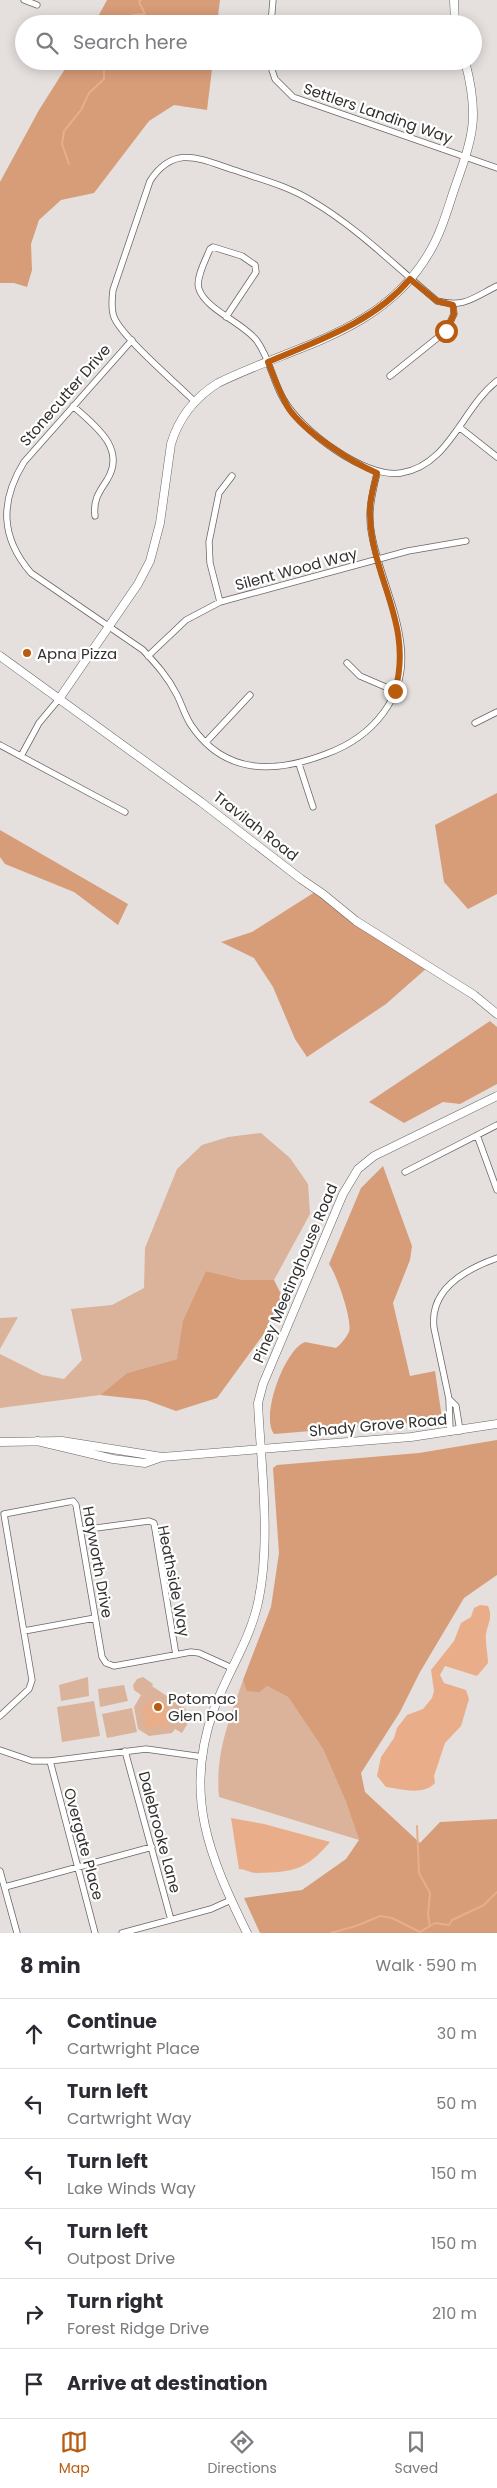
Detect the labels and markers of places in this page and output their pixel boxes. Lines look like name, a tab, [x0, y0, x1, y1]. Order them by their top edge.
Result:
place label: Apna Pizza	[37, 643, 117, 664]
marker: Apna Pizza	[21, 647, 33, 659]
place label: Potomac Glen Pool	[168, 1688, 238, 1726]
marker: Potomac Glen Pool	[152, 1701, 164, 1713]

